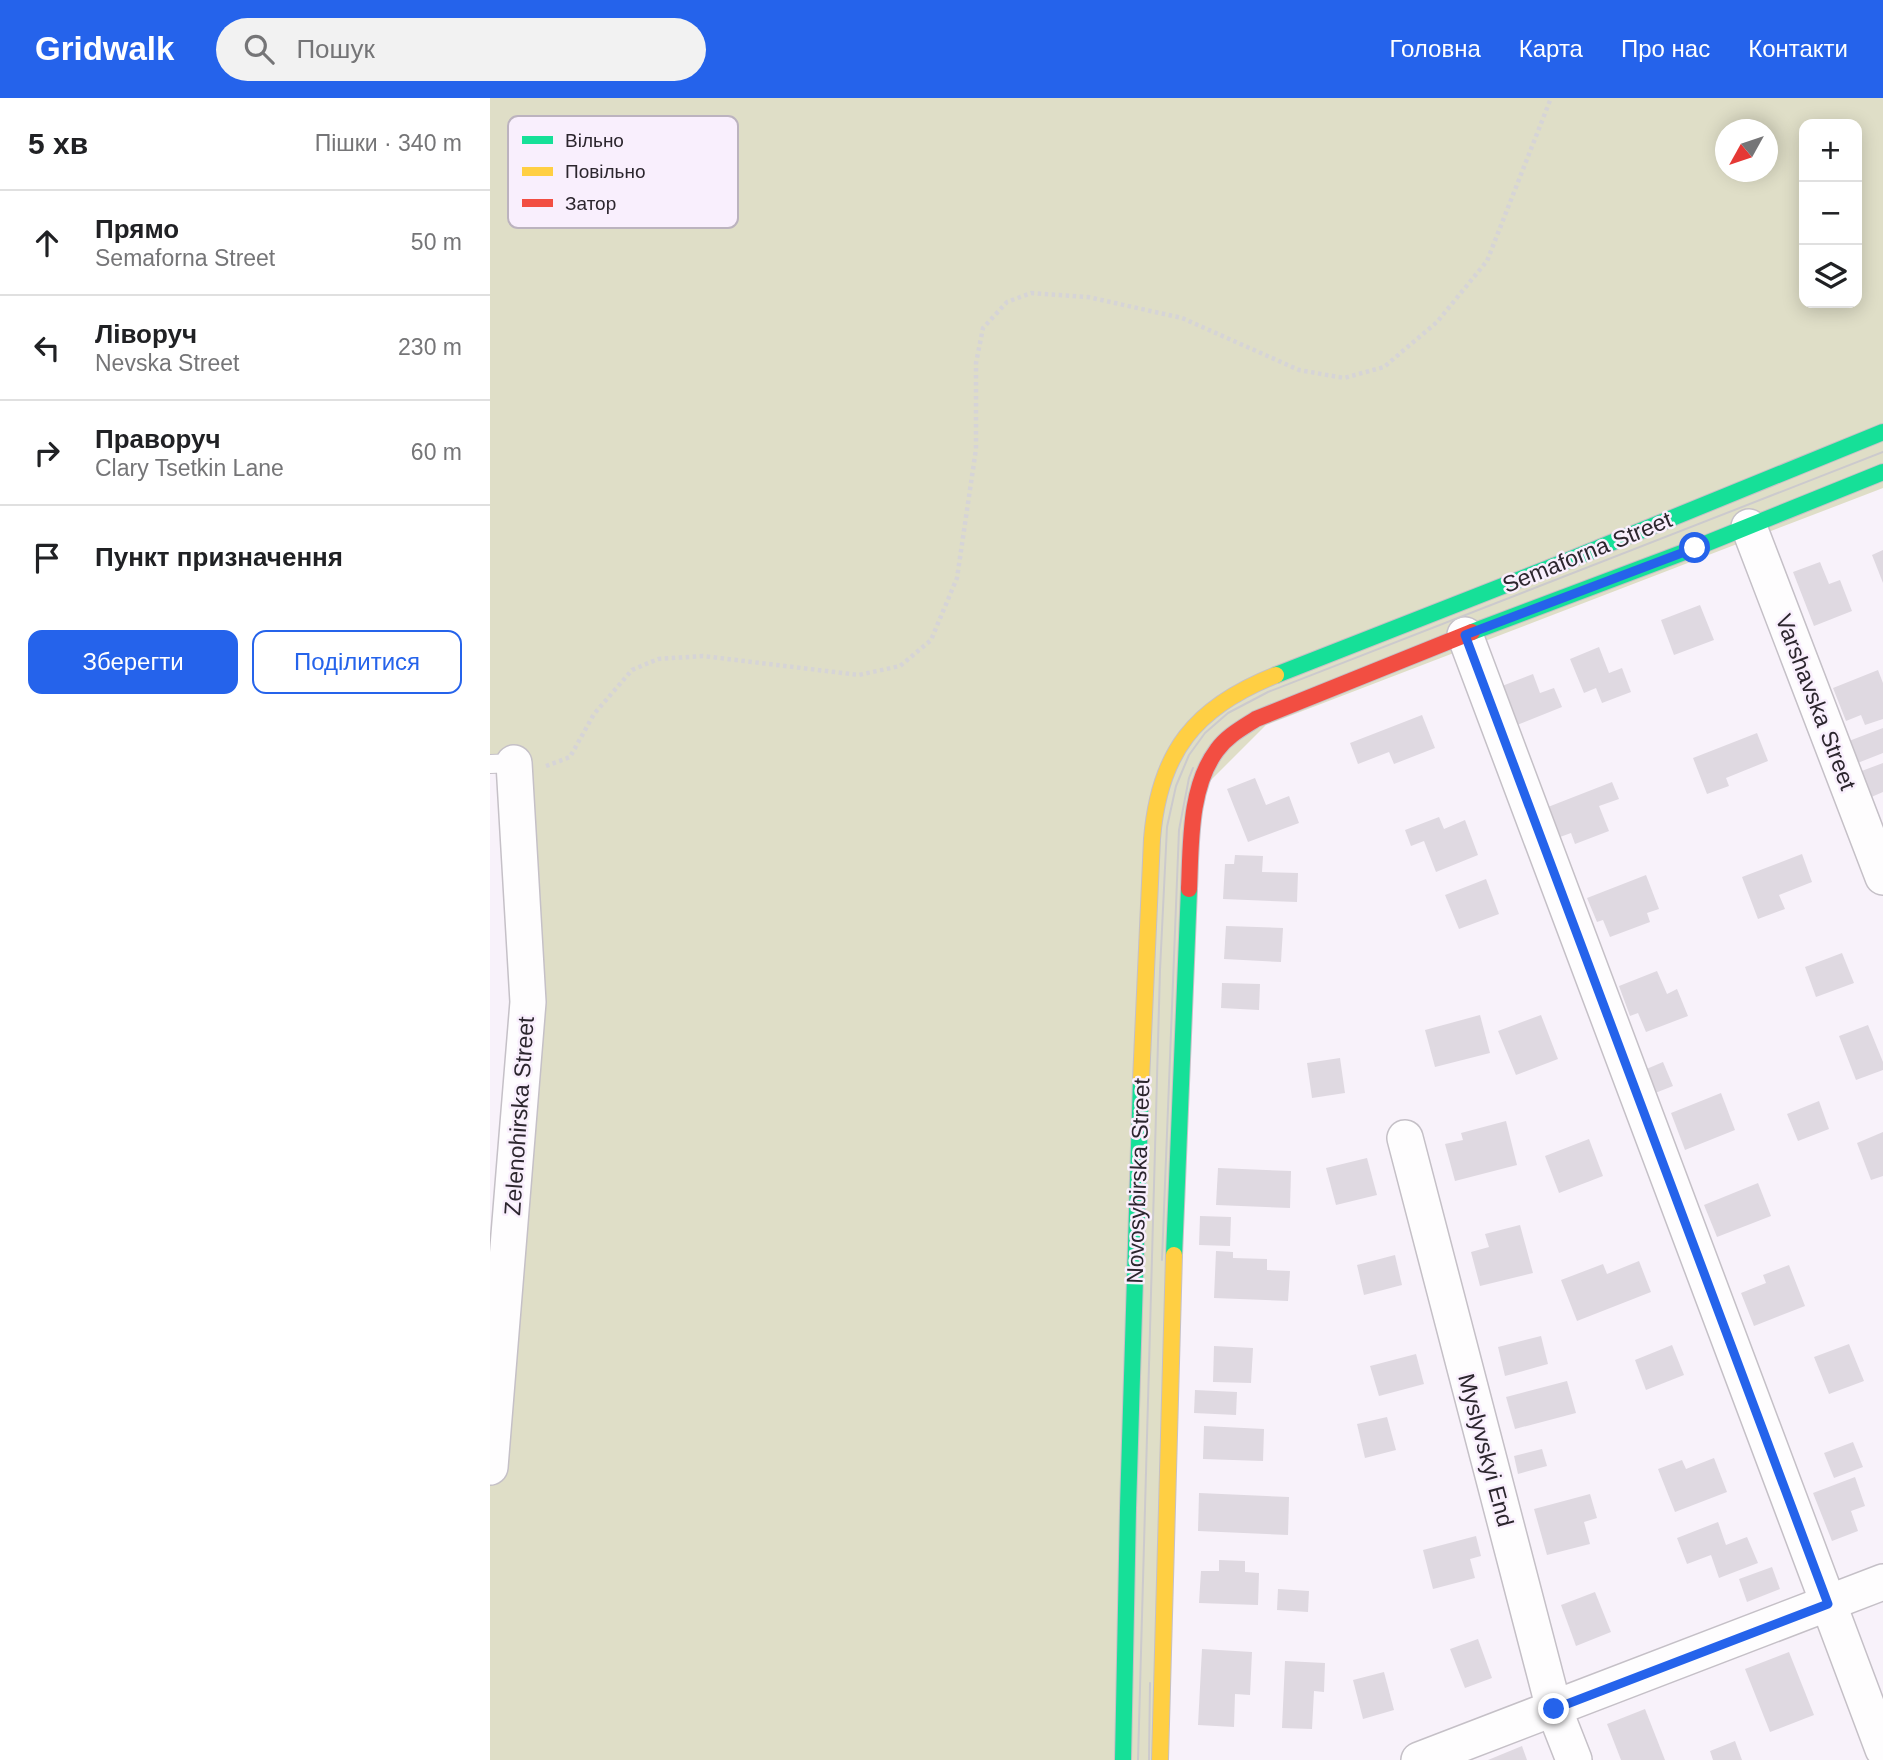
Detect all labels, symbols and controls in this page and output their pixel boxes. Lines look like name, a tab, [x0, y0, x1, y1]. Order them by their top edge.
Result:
search box	[216, 18, 706, 81]
text: Gridwalk	[35, 30, 174, 67]
icon: search	[240, 30, 278, 68]
text: Пошук	[296, 34, 375, 64]
text: Головна	[1390, 35, 1481, 62]
text: Карта	[1519, 35, 1583, 62]
text: Про нас	[1621, 35, 1710, 62]
text: Контакти	[1748, 35, 1848, 62]
legend	[508, 116, 738, 228]
north arrow	[1715, 119, 1778, 182]
map controls	[1799, 119, 1862, 308]
button: +	[1799, 119, 1862, 182]
text: 5 хв	[28, 127, 88, 160]
text: Пішки · 340 m	[315, 130, 462, 156]
text: Вільно	[565, 130, 624, 151]
text: Повільно	[565, 161, 646, 182]
button: −	[1799, 182, 1862, 245]
text: Затор	[565, 193, 616, 214]
text: Прямо	[95, 214, 179, 244]
icon: ahead	[28, 224, 66, 262]
text: 50 m	[411, 229, 462, 255]
text: Semaforna Street	[95, 245, 275, 271]
button: layers	[1799, 245, 1862, 308]
text: Ліворуч	[95, 319, 197, 349]
icon: left	[28, 329, 66, 367]
text: 230 m	[398, 334, 462, 360]
text: Nevska Street	[95, 350, 239, 376]
text: Праворуч	[95, 424, 221, 454]
icon: right	[28, 434, 66, 472]
text: 60 m	[411, 439, 462, 465]
text: Clary Tsetkin Lane	[95, 455, 284, 481]
street label: Semaforna Street	[1499, 506, 1676, 598]
route start	[1679, 532, 1710, 563]
icon: arrive	[28, 539, 66, 577]
text: Пункт призначення	[95, 542, 343, 572]
street label: Varshavska Street	[1770, 610, 1862, 794]
button: Зберегти	[28, 630, 238, 694]
button: Поділитися	[252, 630, 462, 694]
street label: Zelenohirska Street	[499, 1015, 539, 1216]
street label: Novosybirska Street	[1121, 1077, 1155, 1284]
street label: Myslyvskyi End	[1453, 1371, 1519, 1529]
route end	[1538, 1693, 1569, 1724]

